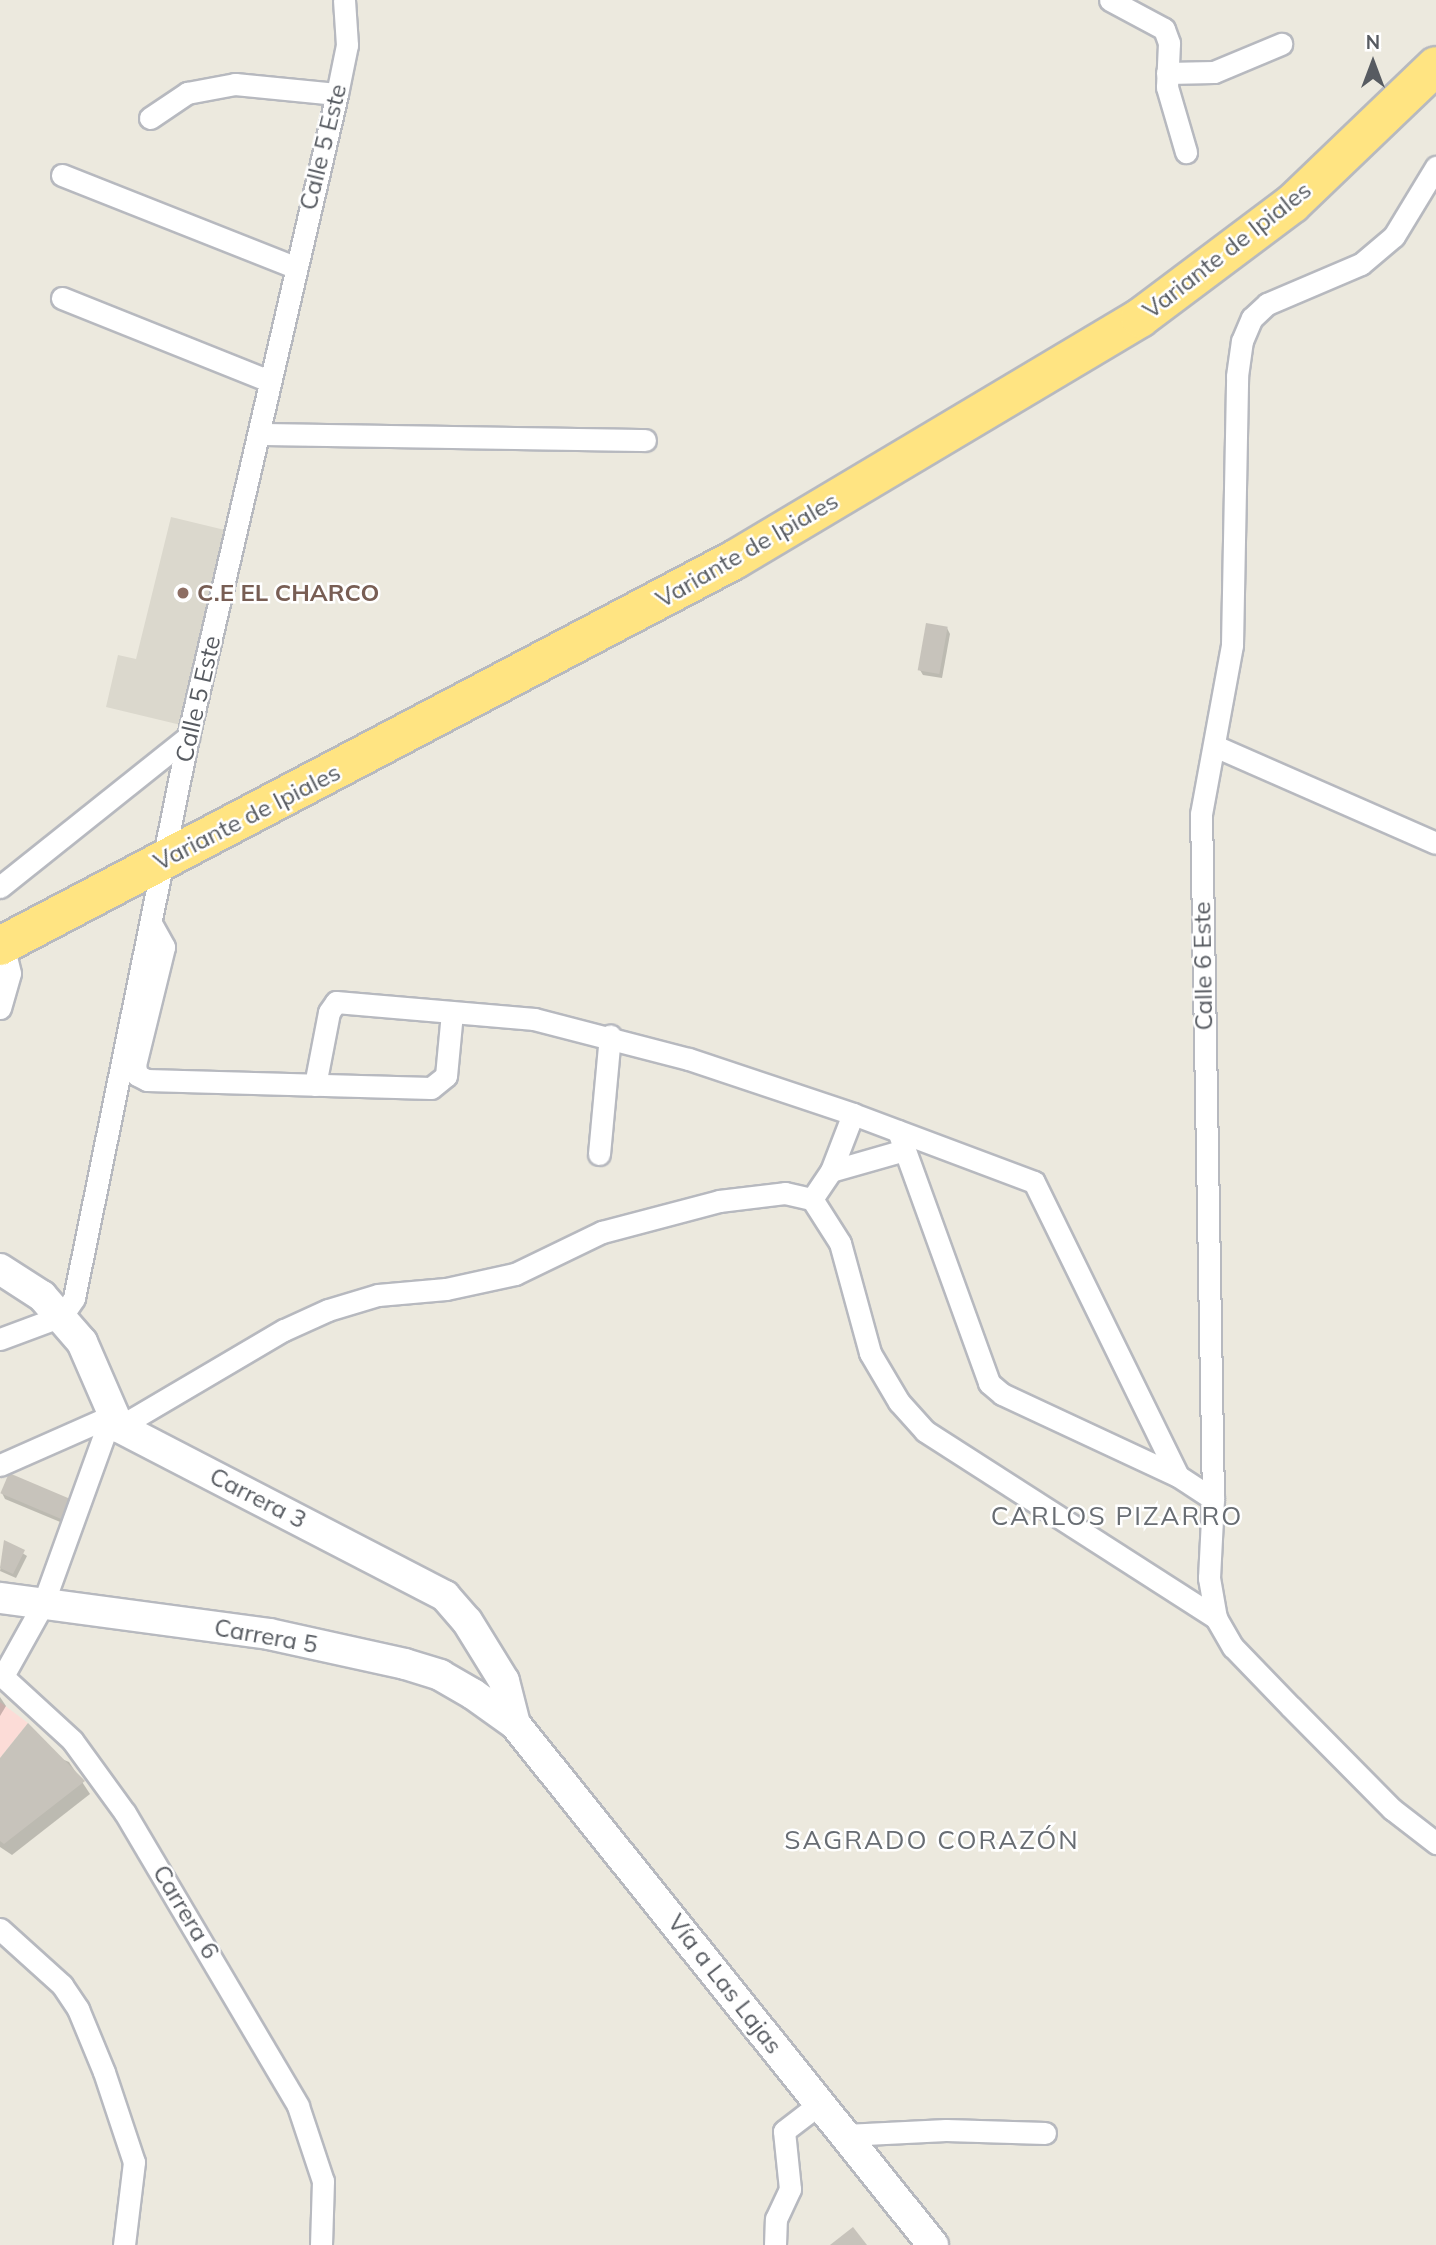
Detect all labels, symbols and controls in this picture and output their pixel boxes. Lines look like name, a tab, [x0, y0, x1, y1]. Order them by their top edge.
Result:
north arrow	[1338, 28, 1408, 98]
text: N	[1366, 30, 1380, 54]
street label: Calle 5 Este	[293, 81, 353, 213]
street label: Variante de Ipiales	[1137, 175, 1317, 325]
street label: Variante de Ipiales	[651, 486, 843, 614]
place label: C.E EL CHARCO	[197, 579, 379, 607]
marker: C.E EL CHARCO	[175, 585, 191, 601]
street label: Calle 5 Este	[169, 633, 227, 765]
street label: Variante de Ipiales	[149, 758, 345, 876]
street label: Calle 6 Este	[1187, 901, 1219, 1031]
street label: Carrera 3	[205, 1461, 311, 1535]
district label: CARLOS PIZARRO	[992, 1500, 1242, 1532]
street label: Carrera 5	[212, 1613, 320, 1659]
district label: SAGRADO CORAZÓN	[786, 1824, 1078, 1856]
street label: Carrera 6	[147, 1860, 225, 1964]
street label: Vía a Las Lajas	[662, 1909, 788, 2059]

